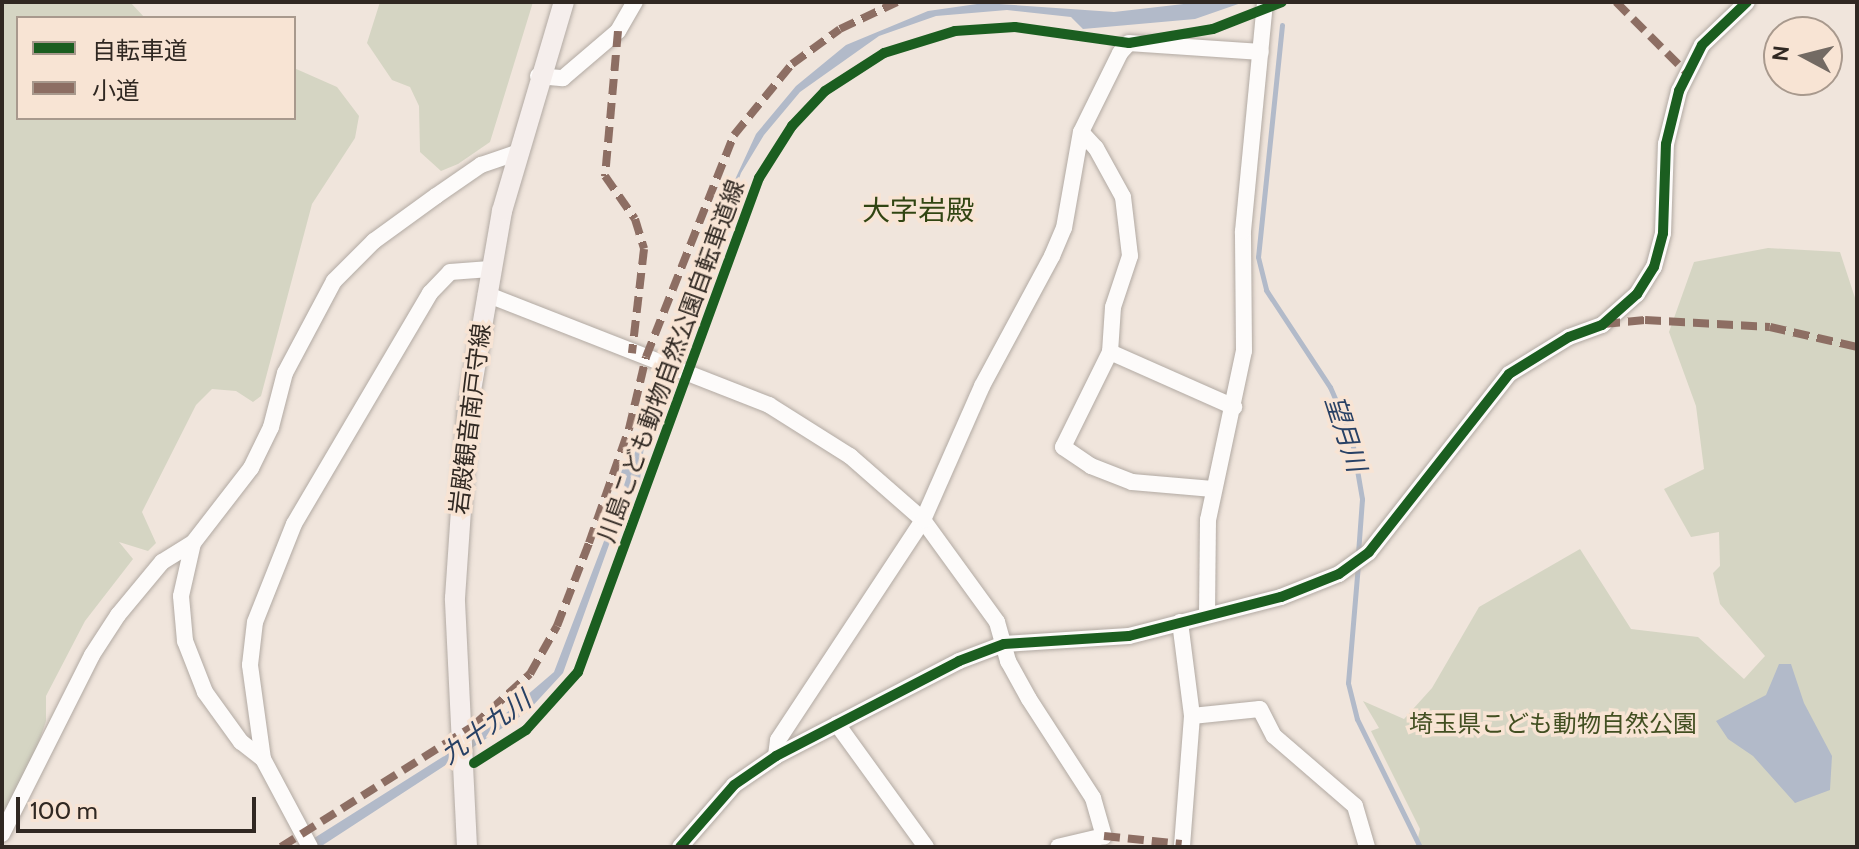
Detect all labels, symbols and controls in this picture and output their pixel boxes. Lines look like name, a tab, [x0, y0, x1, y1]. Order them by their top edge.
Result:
legend	[16, 16, 296, 120]
north arrow	[1763, 16, 1843, 96]
text: 自転車道	[92, 36, 188, 65]
text: N	[1766, 44, 1795, 63]
text: 小道	[92, 76, 140, 105]
street label: 川島こども動物自然公園自転車道線	[592, 176, 750, 546]
district label: 大字岩殿	[862, 193, 974, 227]
street label: 岩殿観音南戸守線	[444, 322, 496, 516]
water label: 望月川	[1318, 392, 1372, 476]
water label: 九十九川	[435, 685, 537, 771]
park label: 埼玉県こども動物自然公園	[1409, 710, 1697, 738]
scale bar	[20, 781, 260, 831]
text: 100 m	[30, 796, 98, 825]

